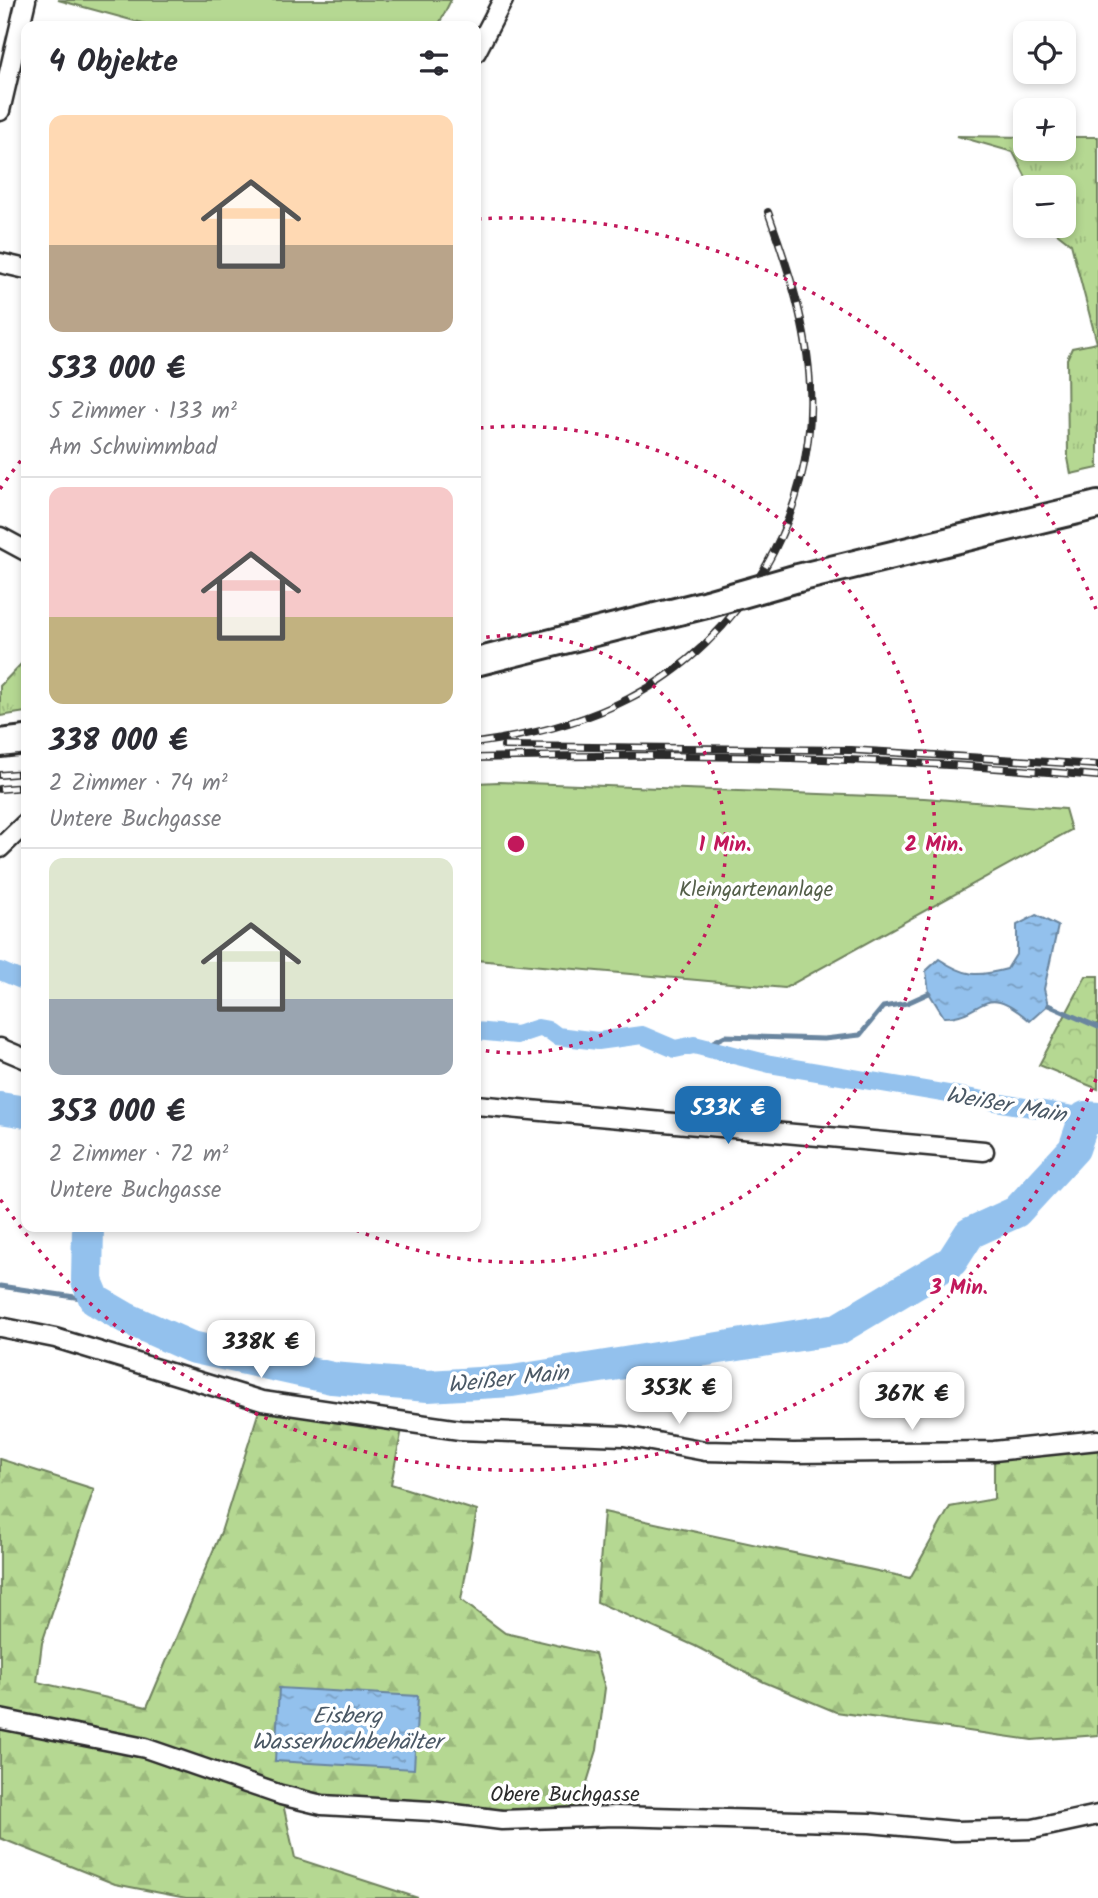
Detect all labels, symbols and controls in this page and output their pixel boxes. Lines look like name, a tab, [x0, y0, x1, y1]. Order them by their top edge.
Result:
map controls	[1013, 21, 1076, 238]
button: locate	[1013, 21, 1076, 84]
text: 4 Objekte	[49, 39, 178, 87]
icon: filters	[415, 44, 453, 82]
button: +	[1013, 98, 1076, 161]
icon: home	[188, 161, 314, 287]
button: −	[1013, 175, 1076, 238]
text: 533 000 €	[49, 346, 185, 394]
text: 5 Zimmer · 133 m²	[49, 394, 237, 430]
text: Am Schwimmbad	[49, 430, 217, 466]
icon: home	[188, 533, 314, 659]
text: 338 000 €	[49, 718, 188, 766]
text: 2 Zimmer · 74 m²	[49, 766, 228, 802]
text: Untere Buchgasse	[49, 802, 221, 838]
text: 1 Min.	[699, 829, 751, 862]
text: 2 Min.	[905, 829, 963, 862]
centre of rings	[504, 832, 528, 856]
park label: Kleingartenanlage	[679, 874, 834, 907]
icon: home	[188, 904, 314, 1030]
water label: Weißer Main	[943, 1078, 1070, 1135]
pin: 533K €	[671, 1086, 785, 1146]
text: 353 000 €	[49, 1089, 185, 1137]
text: 533K €	[691, 1091, 765, 1127]
text: 2 Zimmer · 72 m²	[49, 1137, 228, 1173]
text: Untere Buchgasse	[49, 1173, 221, 1209]
text: 3 Min.	[929, 1272, 988, 1305]
pin: 338K €	[204, 1320, 318, 1380]
text: 338K €	[223, 1325, 299, 1361]
water label: Weißer Main	[446, 1356, 572, 1404]
pin: 353K €	[622, 1366, 736, 1426]
text: 353K €	[642, 1371, 716, 1407]
pin: 367K €	[855, 1372, 969, 1432]
text: 367K €	[875, 1377, 949, 1413]
water label: Eisberg Wasserhochbehälter	[252, 1699, 446, 1761]
street label: Obere Buchgasse	[490, 1779, 640, 1812]

